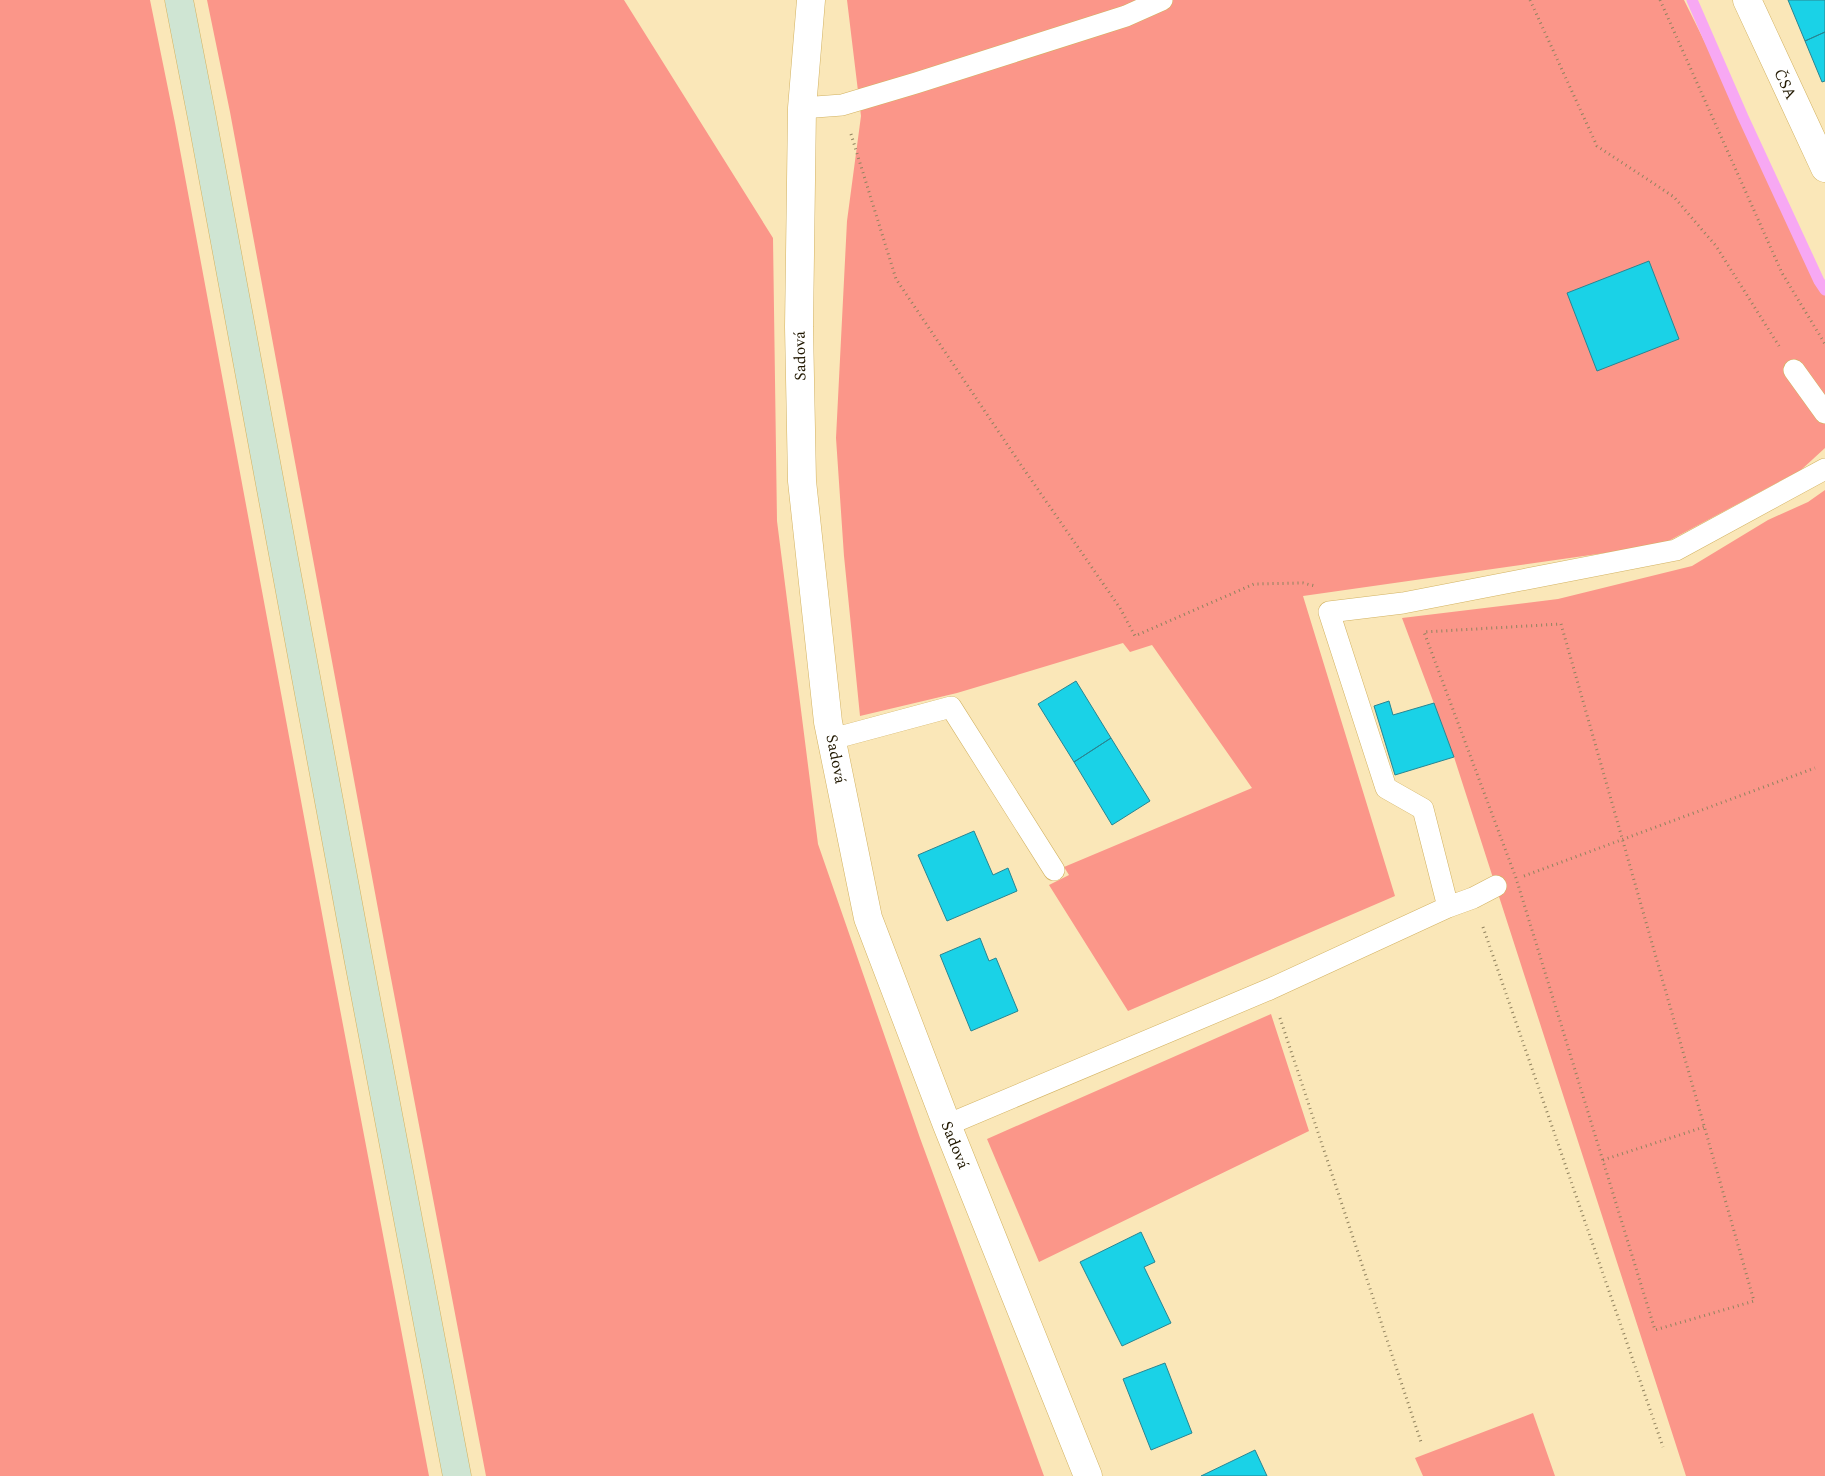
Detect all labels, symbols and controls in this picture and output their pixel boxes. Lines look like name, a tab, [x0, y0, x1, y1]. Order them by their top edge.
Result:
street label: ČSA	[1767, 64, 1803, 104]
street label: Sadová	[788, 331, 812, 381]
street label: Sadová	[819, 732, 853, 786]
street label: Sadová	[935, 1117, 976, 1173]

